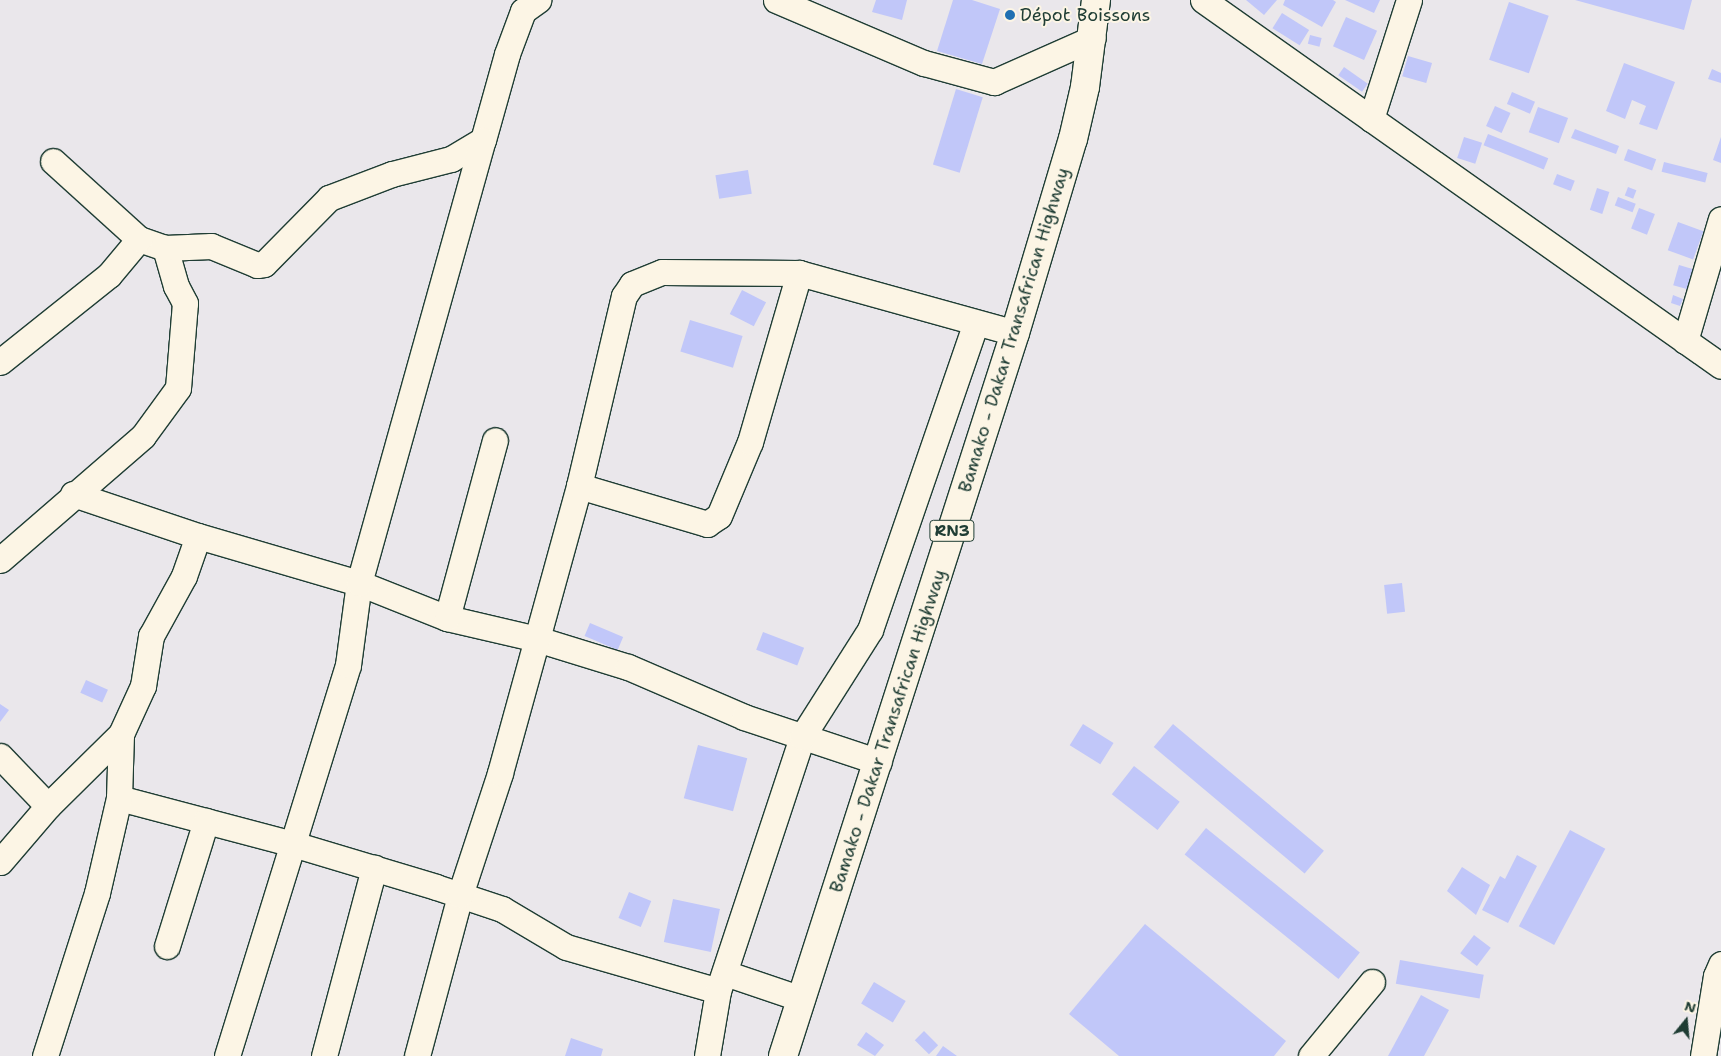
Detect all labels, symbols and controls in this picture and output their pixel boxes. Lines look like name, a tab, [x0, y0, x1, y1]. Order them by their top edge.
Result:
place label: Dépot Boissons	[1020, 4, 1150, 26]
marker: Dépot Boissons	[1004, 9, 1016, 21]
street label: Bamako - Dakar Transafrican Highway	[954, 165, 1074, 495]
road number: RN3	[928, 518, 976, 544]
street label: Bamako - Dakar Transafrican Highway	[825, 567, 951, 895]
north arrow	[1661, 996, 1711, 1046]
text: N	[1682, 996, 1698, 1017]

